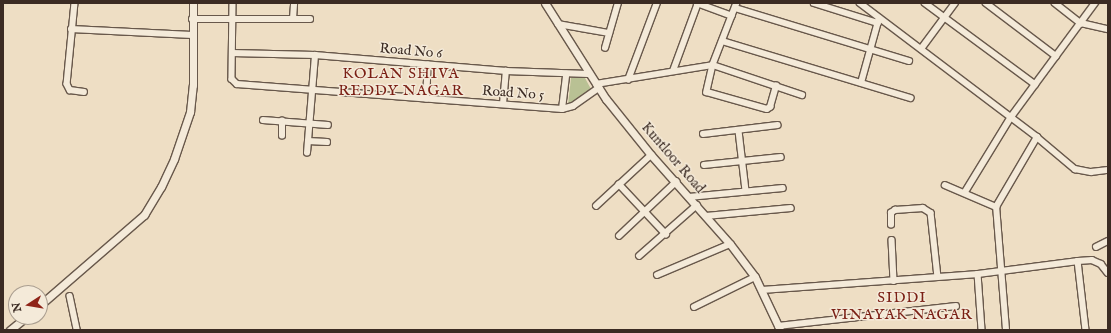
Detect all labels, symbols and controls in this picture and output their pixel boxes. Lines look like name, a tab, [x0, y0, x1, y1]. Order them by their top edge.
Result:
street label: Road No 6	[379, 40, 443, 62]
district label: KOLAN SHIVA REDDY NAGAR	[338, 64, 464, 99]
street label: Road No 5	[481, 82, 545, 104]
street label: Kuntloor Road	[638, 119, 708, 197]
north arrow	[8, 285, 48, 325]
district label: SIDDI VINAYAK NAGAR	[831, 288, 973, 323]
text: N	[9, 301, 25, 313]

